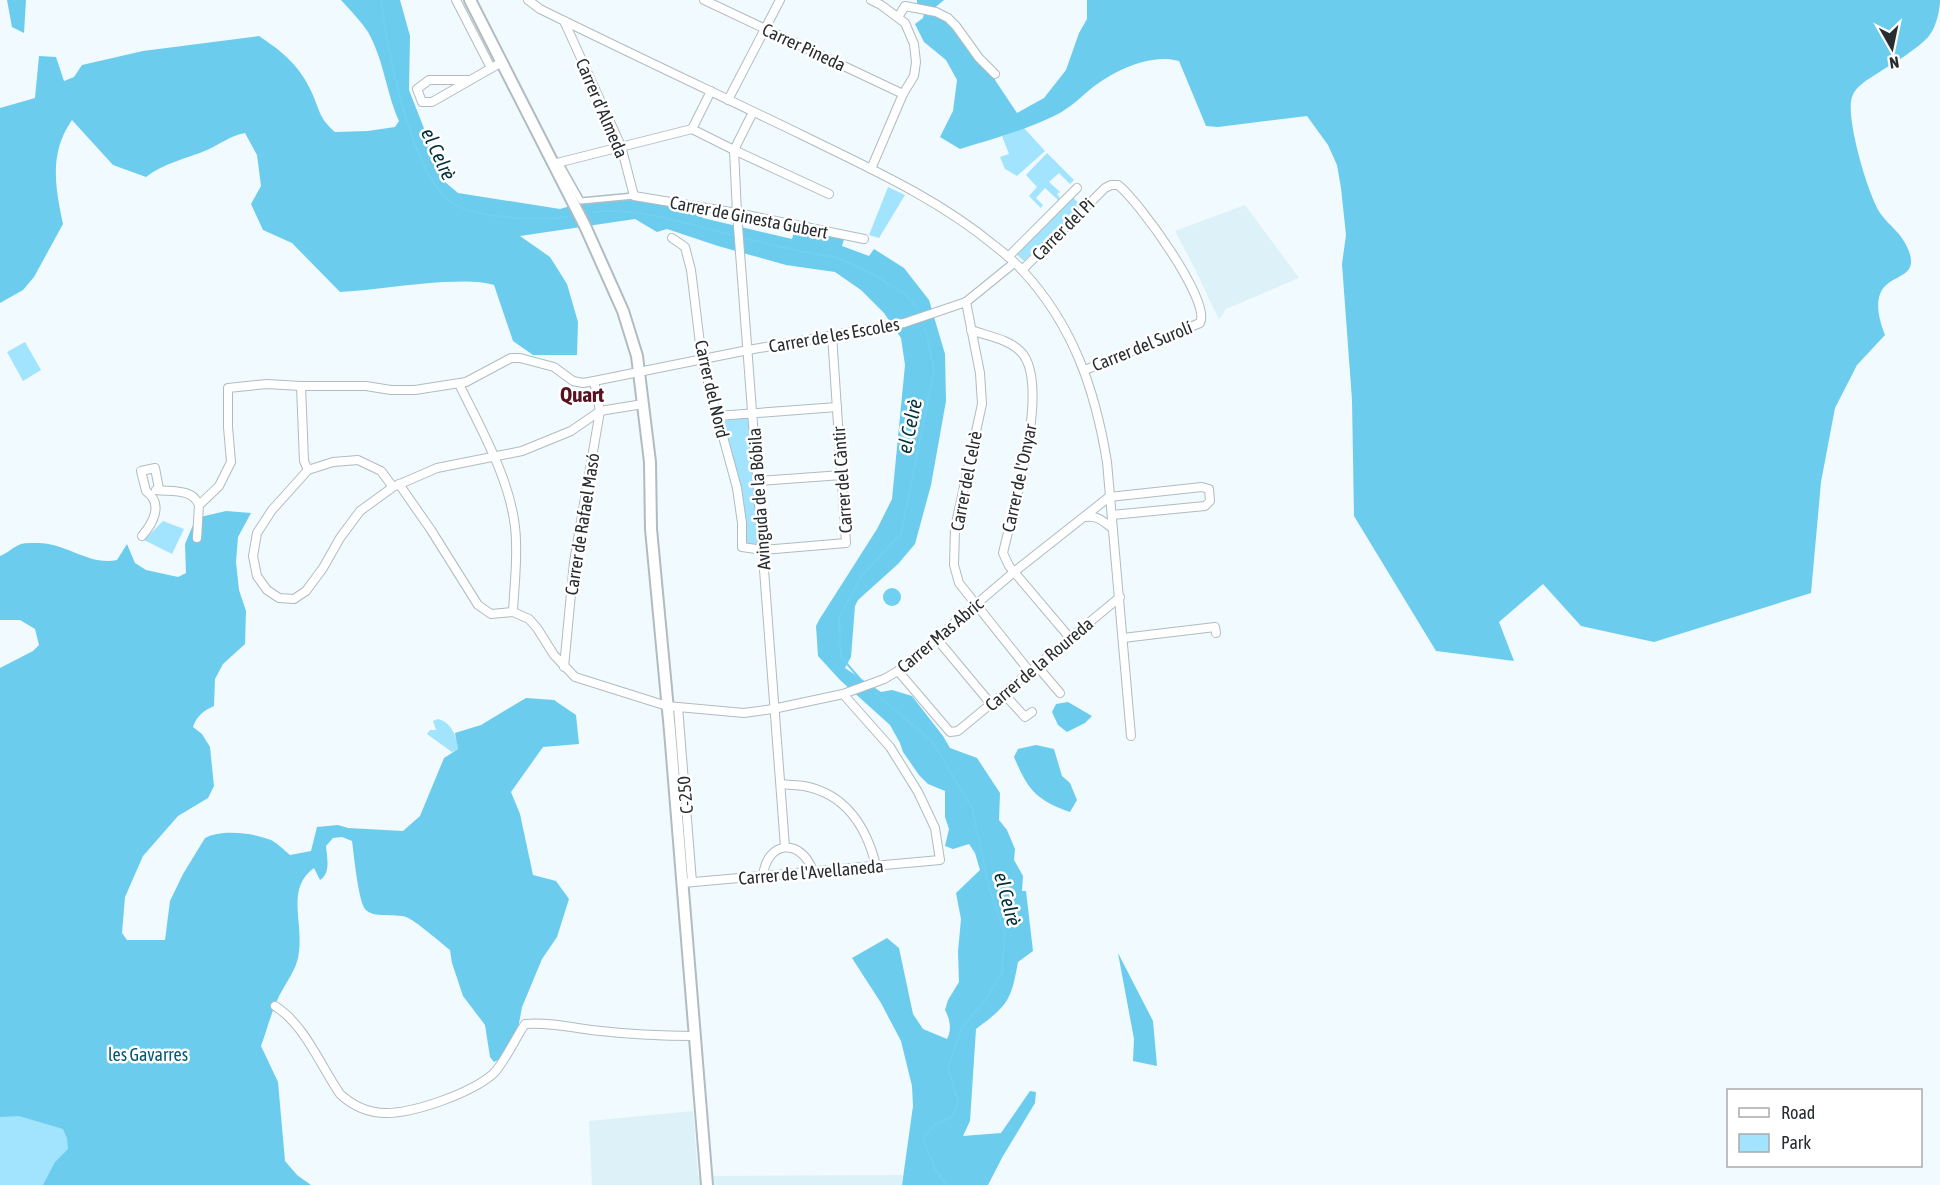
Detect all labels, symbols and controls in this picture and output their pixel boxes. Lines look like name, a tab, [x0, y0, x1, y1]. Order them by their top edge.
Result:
north arrow	[1862, 18, 1922, 78]
street label: Carrer Pineda	[759, 19, 849, 75]
text: N	[1888, 53, 1900, 72]
street label: Carrer d'Almeda	[572, 55, 632, 161]
water label: el Celrè	[417, 124, 461, 184]
street label: Carrer de Ginesta Gubert	[668, 191, 830, 243]
street label: Carrer del Pi	[1027, 193, 1099, 265]
street label: Carrer de les Escoles	[767, 313, 901, 357]
street label: Carrer del Surolí	[1089, 316, 1195, 376]
street label: Carrer del Nord	[691, 338, 733, 440]
district label: Quart	[560, 382, 604, 406]
water label: el Celrè	[892, 397, 926, 455]
street label: Carrer de l'Onyar	[997, 421, 1041, 534]
street label: Carrer del Càntir	[828, 425, 856, 534]
street label: Avinguda de la Bóbila	[744, 427, 774, 571]
street label: Carrer del Celrè	[946, 429, 986, 533]
street label: Carrer de Rafael Masó	[560, 451, 604, 597]
street label: Carrer Mas Abric	[893, 593, 988, 677]
street label: Carrer de la Roureda	[981, 613, 1097, 715]
street label: C-250	[673, 775, 697, 815]
street label: Carrer de l'Avellaneda	[737, 855, 885, 889]
water label: el Celrè	[990, 870, 1026, 928]
park label: les Gavarres	[108, 1044, 188, 1065]
legend	[1727, 1089, 1922, 1167]
text: Road	[1781, 1102, 1815, 1123]
text: Park	[1781, 1132, 1811, 1153]

